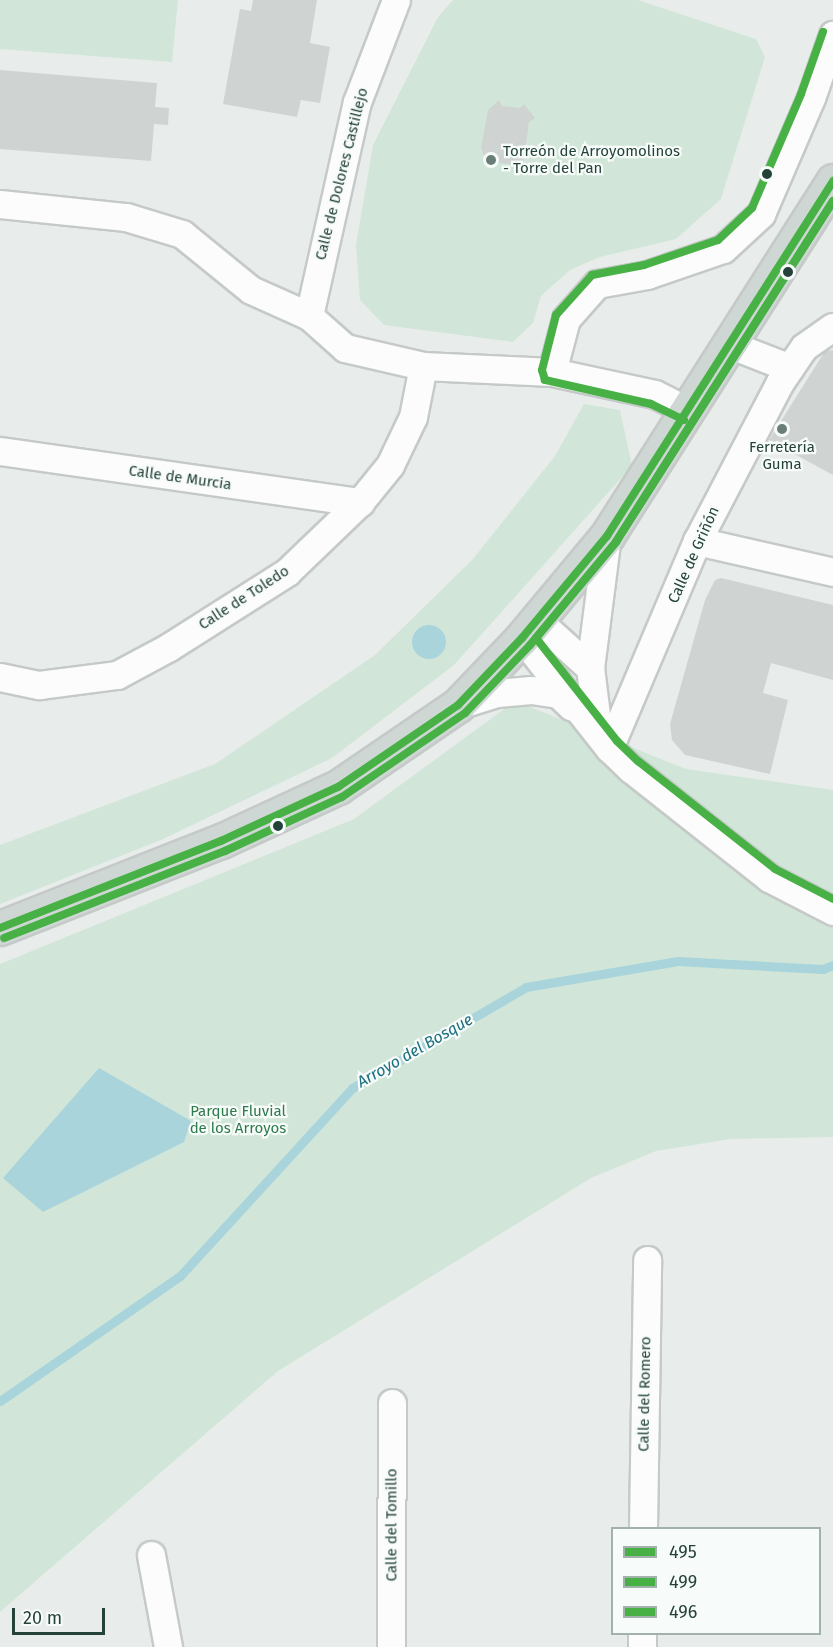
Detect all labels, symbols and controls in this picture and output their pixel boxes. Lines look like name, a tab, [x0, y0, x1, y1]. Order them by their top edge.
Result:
street label: Calle de Dolores Castillejo	[312, 86, 372, 262]
place label: Torreón de Arroyomolinos - Torre del Pan	[503, 142, 680, 177]
marker: Torreón de Arroyomolinos - Torre del Pan	[484, 153, 498, 167]
unlabelled marker	[761, 168, 773, 180]
unlabelled marker	[782, 266, 794, 278]
marker: Ferretería Guma	[775, 422, 789, 436]
place label: Ferretería Guma	[749, 438, 815, 473]
street label: Calle de Murcia	[127, 462, 233, 494]
street label: Calle de Griñón	[665, 504, 723, 606]
street label: Calle de Toledo	[195, 562, 293, 634]
unlabelled marker	[272, 820, 284, 832]
water label: Arroyo del Bosque	[354, 1010, 476, 1092]
park label: Parque Fluvial de los Arroyos	[190, 1102, 286, 1137]
street label: Calle del Romero	[635, 1336, 655, 1452]
street label: Calle del Tomillo	[383, 1469, 401, 1581]
legend	[611, 1527, 821, 1635]
text: 495	[669, 1541, 697, 1563]
text: 499	[669, 1571, 697, 1593]
scale bar	[15, 1596, 108, 1634]
text: 496	[669, 1601, 697, 1623]
text: 20 m	[23, 1607, 62, 1629]

